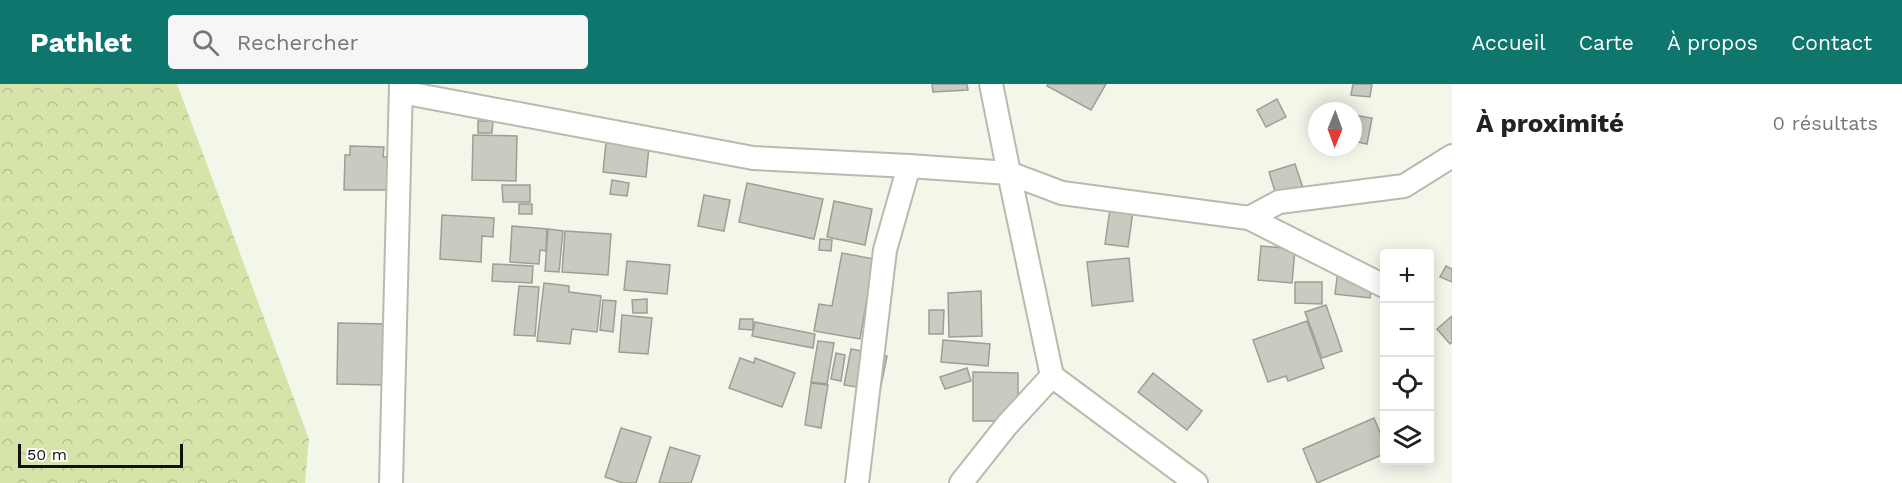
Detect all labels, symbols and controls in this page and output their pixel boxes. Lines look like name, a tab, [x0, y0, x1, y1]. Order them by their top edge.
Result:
search box	[168, 15, 588, 69]
text: Pathlet	[30, 26, 132, 59]
icon: search	[189, 26, 222, 59]
text: Rechercher	[237, 30, 359, 55]
text: Accueil	[1471, 30, 1546, 55]
text: Carte	[1579, 30, 1634, 55]
text: À propos	[1667, 30, 1758, 55]
text: Contact	[1791, 30, 1872, 55]
north arrow	[1308, 102, 1362, 156]
text: À proximité	[1476, 108, 1624, 138]
text: 0 résultats	[1773, 111, 1878, 135]
map controls	[1380, 249, 1434, 465]
button: +	[1380, 249, 1434, 303]
button: −	[1380, 303, 1434, 357]
button: locate	[1380, 357, 1434, 411]
button: layers	[1380, 411, 1434, 465]
scale bar	[18, 441, 183, 468]
text: 50 m	[27, 445, 67, 464]

